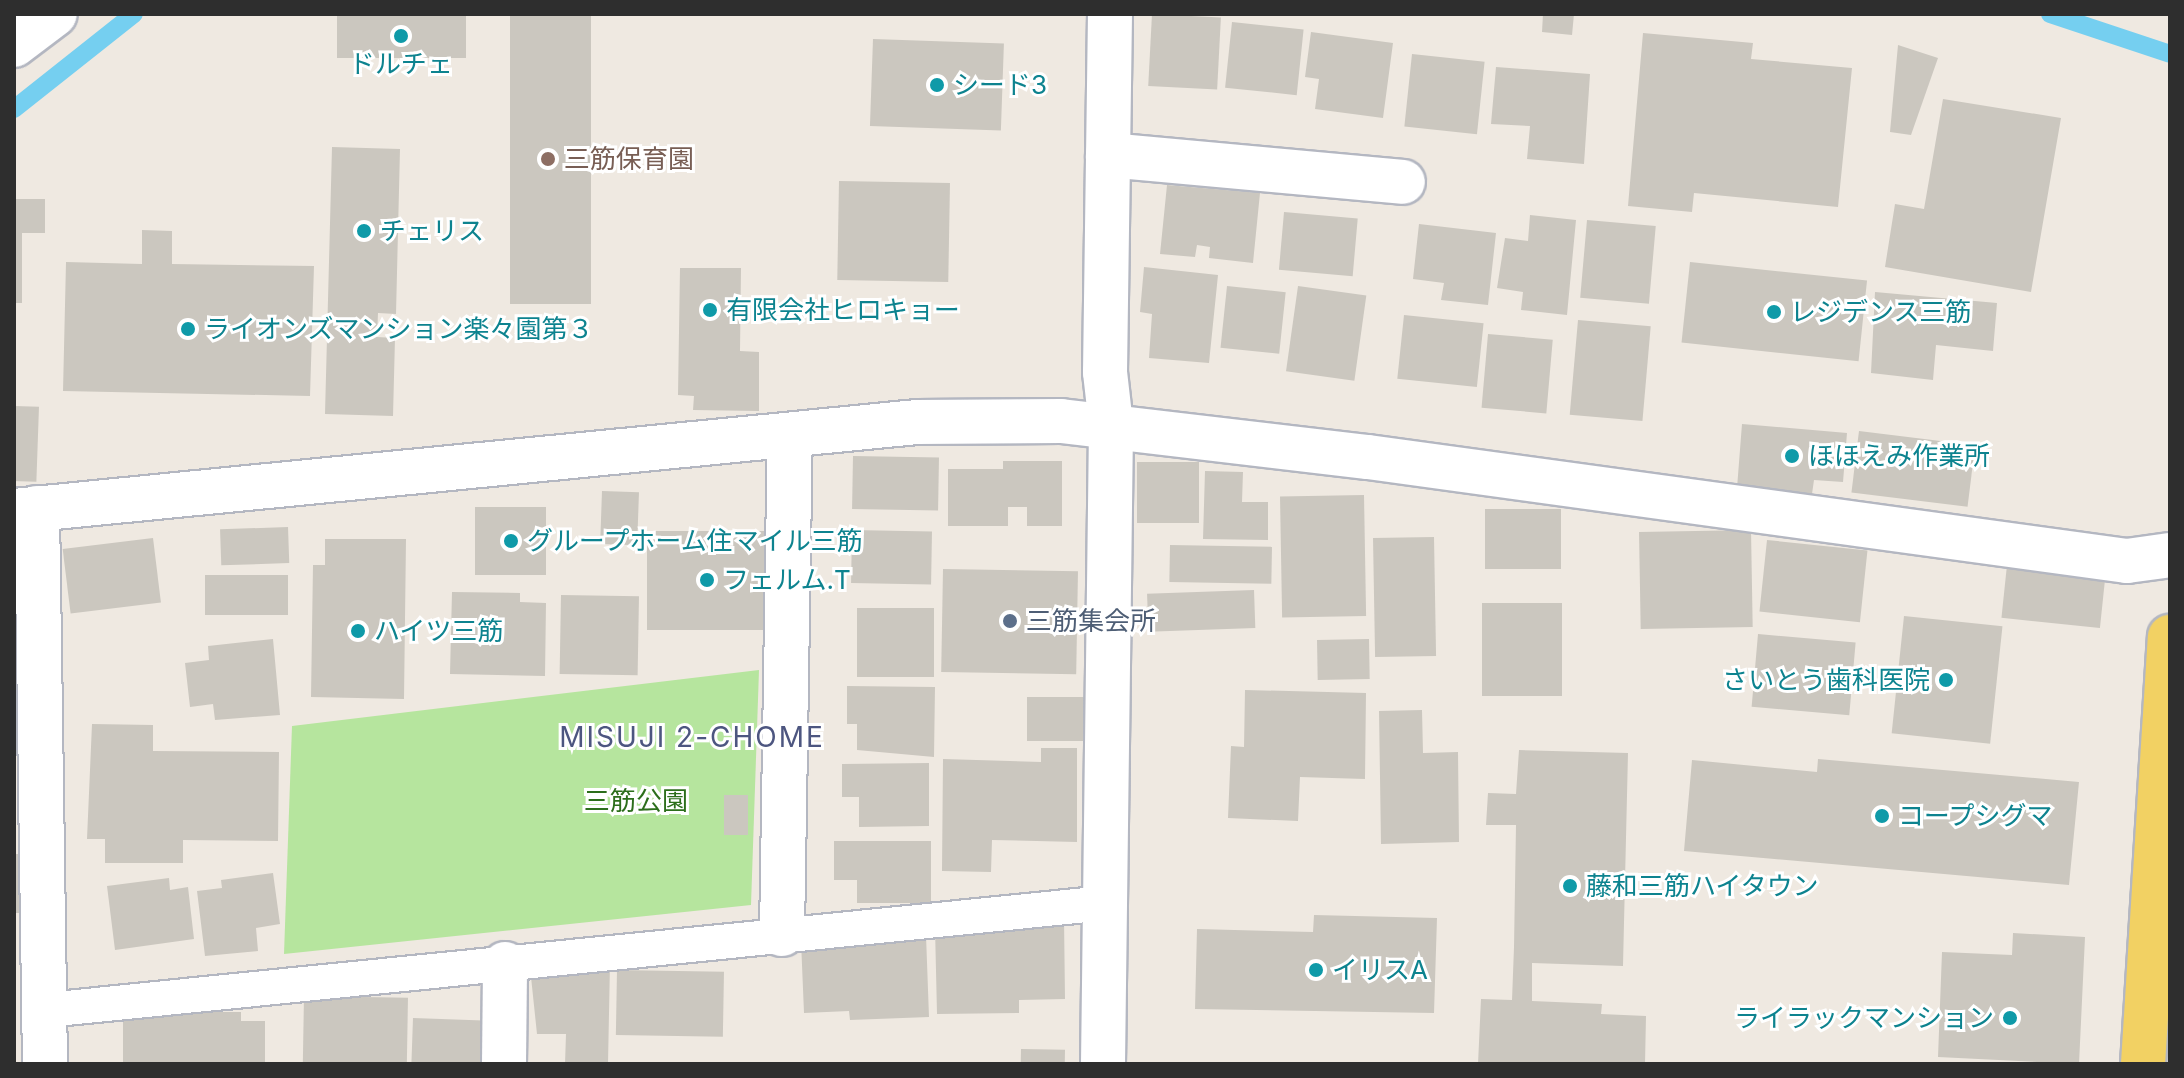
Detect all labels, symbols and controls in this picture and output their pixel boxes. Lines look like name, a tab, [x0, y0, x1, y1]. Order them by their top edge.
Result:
marker: ドルチェ	[392, 27, 410, 45]
place label: ドルチェ	[349, 48, 453, 80]
place label: シード3	[953, 69, 1047, 101]
marker: シード3	[928, 76, 946, 94]
place label: 三筋保育園	[564, 143, 694, 175]
marker: 三筋保育園	[539, 150, 557, 168]
place label: チェリス	[380, 215, 484, 247]
marker: チェリス	[355, 222, 373, 240]
place label: 有限会社ヒロキョー	[726, 294, 960, 326]
place label: レジデンス三筋	[1790, 296, 1972, 328]
marker: 有限会社ヒロキョー	[701, 301, 719, 319]
marker: レジデンス三筋	[1765, 303, 1783, 321]
place label: ライオンズマンション楽々園第３	[204, 313, 594, 345]
marker: ライオンズマンション楽々園第３	[179, 320, 197, 338]
place label: ほほえみ作業所	[1808, 440, 1990, 472]
marker: ほほえみ作業所	[1783, 447, 1801, 465]
place label: グループホーム住マイル三筋	[527, 525, 865, 557]
marker: グループホーム住マイル三筋	[502, 532, 520, 550]
place label: フェルム.T	[723, 564, 850, 596]
marker: フェルム.T	[698, 571, 716, 589]
place label: 三筋集会所	[1026, 605, 1156, 637]
marker: 三筋集会所	[1001, 612, 1019, 630]
place label: ハイツ三筋	[374, 615, 504, 647]
marker: ハイツ三筋	[349, 622, 367, 640]
place label: さいとう歯科医院	[1722, 664, 1930, 696]
marker: さいとう歯科医院	[1937, 671, 1955, 689]
district label: MISUJI 2-CHOME	[559, 720, 825, 754]
park label: 三筋公園	[584, 785, 688, 817]
place label: コープシグマ	[1898, 800, 2054, 832]
marker: コープシグマ	[1873, 807, 1891, 825]
place label: 藤和三筋ハイタウン	[1586, 870, 1820, 902]
marker: 藤和三筋ハイタウン	[1561, 877, 1579, 895]
place label: イリスA	[1332, 954, 1428, 986]
marker: イリスA	[1307, 961, 1325, 979]
place label: ライラックマンション	[1734, 1002, 1994, 1034]
marker: ライラックマンション	[2001, 1009, 2019, 1027]

